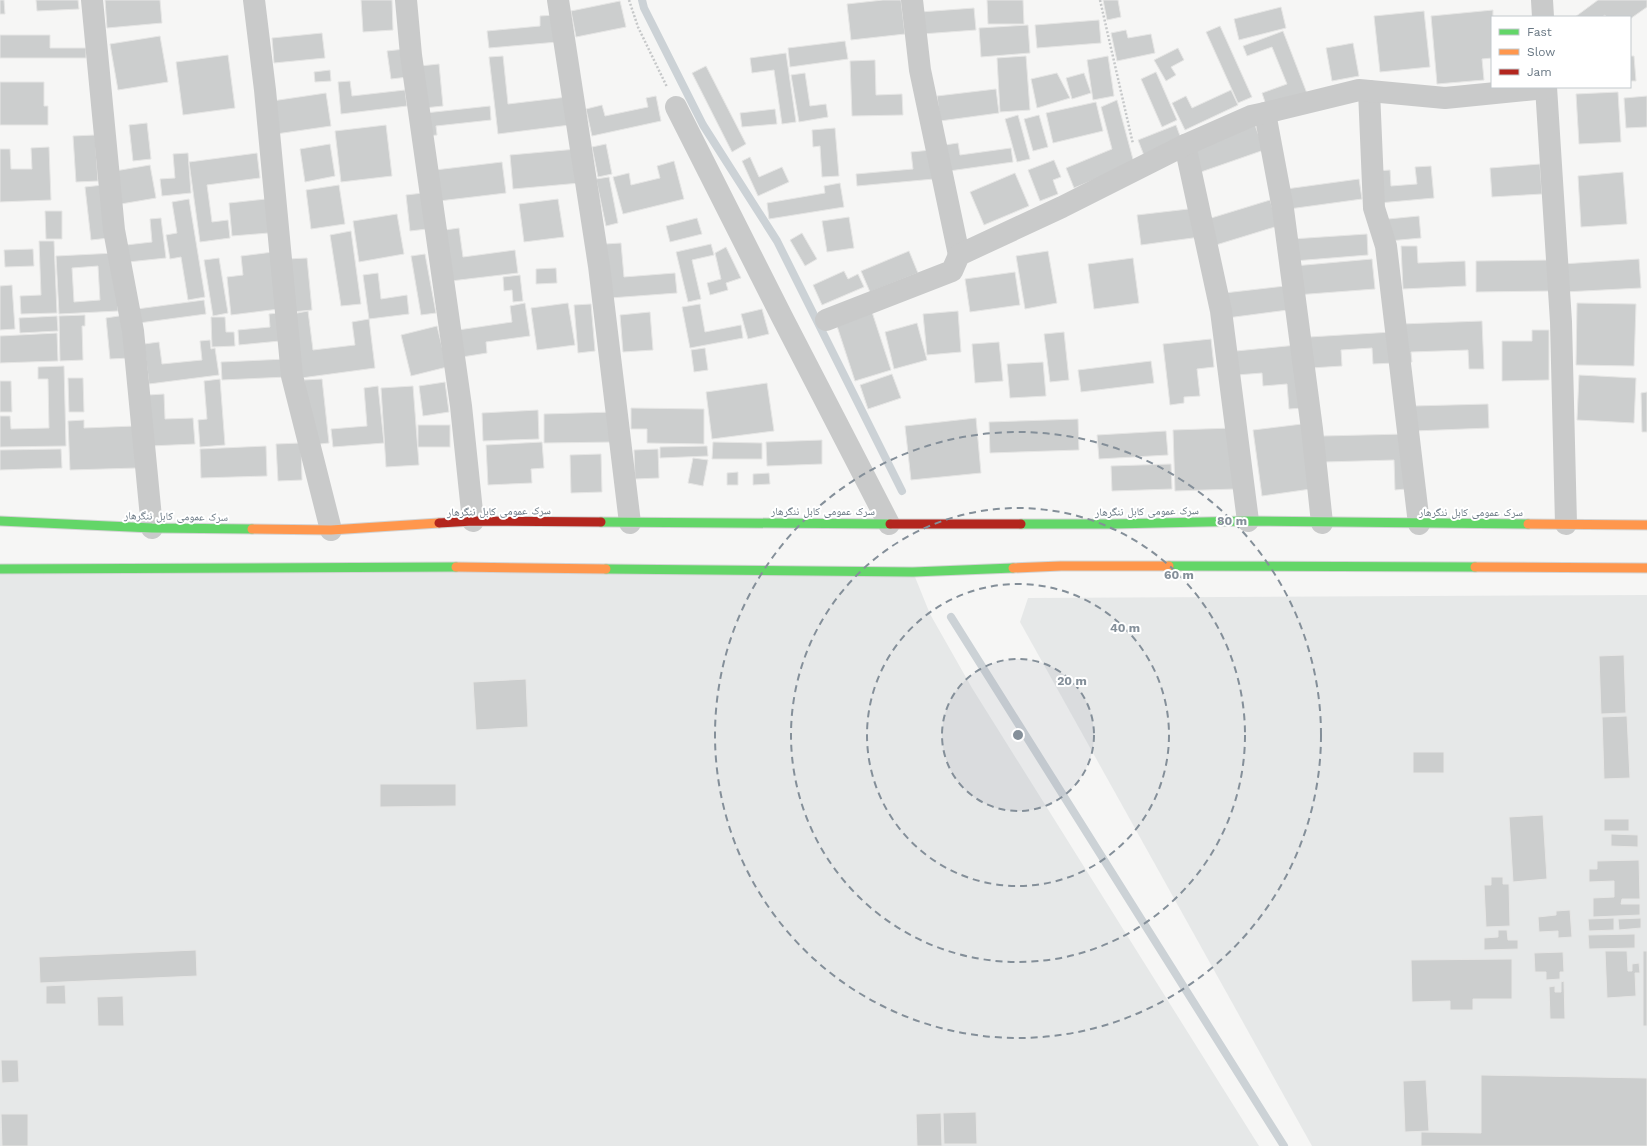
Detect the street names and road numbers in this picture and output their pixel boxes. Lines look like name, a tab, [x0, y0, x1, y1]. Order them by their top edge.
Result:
street label: سرک عمومی کابل ننگرهار	[446, 504, 551, 519]
street label: سرک عمومی کابل ننگرهار	[1094, 504, 1199, 519]
street label: سرک عمومی کابل ننگرهار	[770, 505, 875, 518]
street label: سرک عمومی کابل ننگرهار	[1418, 506, 1523, 519]
street label: سرک عمومی کابل ننگرهار	[123, 509, 228, 524]

